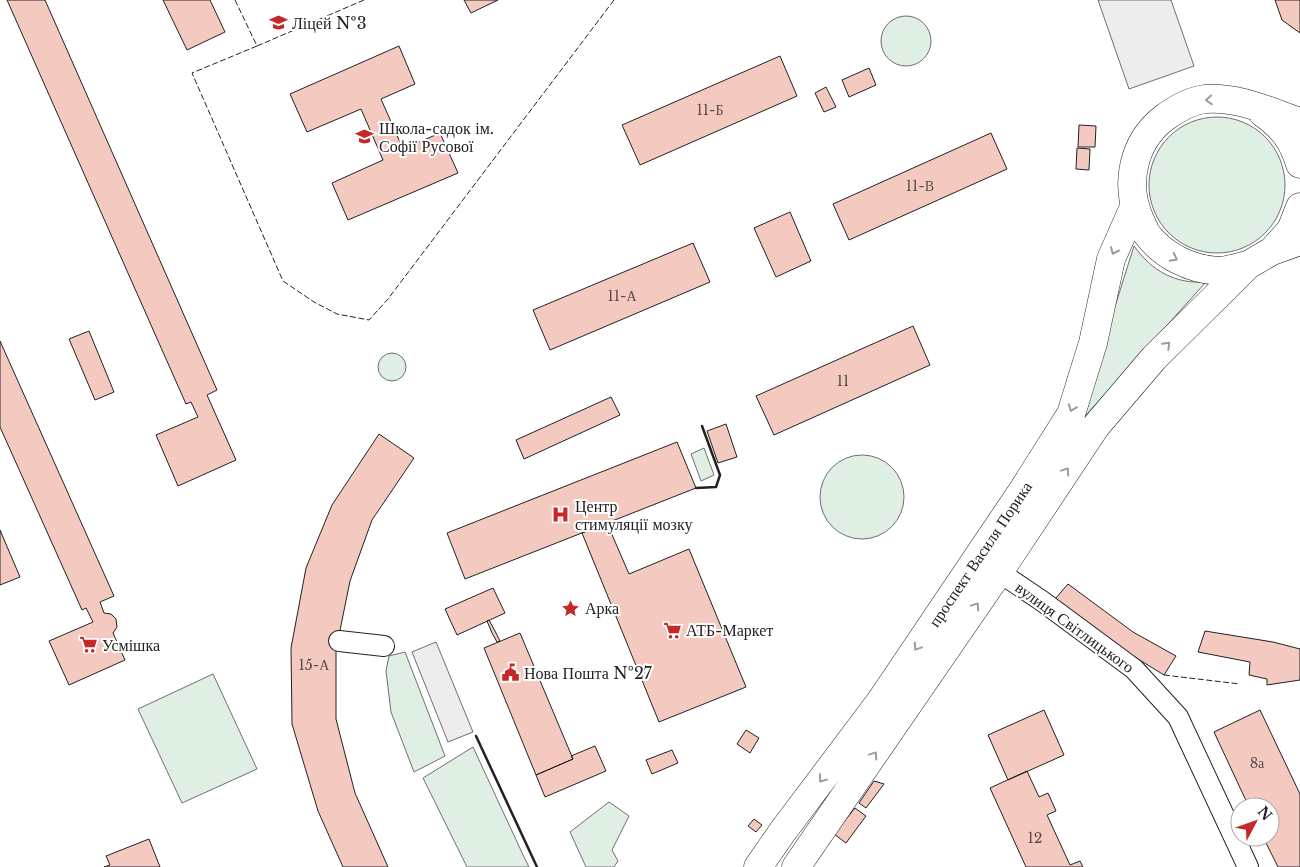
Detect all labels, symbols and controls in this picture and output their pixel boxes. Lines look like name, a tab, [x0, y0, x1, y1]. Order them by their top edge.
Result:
school or university icon: Ліцей №3	[268, 13, 288, 33]
place label: Ліцей №3	[292, 13, 367, 33]
one-way arrow	[1204, 94, 1212, 105]
house number: 11-Б	[696, 101, 724, 119]
place label: Школа-садок ім. Софії Русової	[379, 118, 494, 156]
school or university icon: Школа-садок ім. Софії Русової	[355, 127, 375, 147]
house number: 11-В	[906, 177, 934, 195]
one-way arrow	[1110, 246, 1121, 255]
one-way arrow	[1169, 252, 1178, 262]
house number: 11-А	[607, 287, 637, 305]
one-way arrow	[1162, 342, 1171, 351]
house number: 11	[837, 372, 849, 390]
one-way arrow	[1068, 403, 1078, 412]
one-way arrow	[1060, 468, 1069, 477]
street label: проспект Василя Порика	[924, 478, 1036, 630]
place label: Центр стимуляції мозку	[575, 496, 692, 534]
hospital icon: Центр стимуляції мозку	[551, 505, 571, 525]
street label: вулиця Світлицького	[1012, 577, 1138, 677]
place icon: Арка	[561, 598, 581, 618]
place label: Арка	[585, 598, 619, 618]
one-way arrow	[969, 603, 979, 612]
supermarket icon: АТБ-Маркет	[662, 620, 682, 640]
place label: АТБ-Маркет	[686, 620, 773, 640]
supermarket icon: Усмішка	[78, 635, 98, 655]
place label: Усмішка	[102, 635, 160, 655]
one-way arrow	[914, 642, 924, 651]
house number: 15-А	[299, 656, 330, 674]
public building icon: Нова Пошта №27	[500, 663, 520, 683]
place label: Нова Пошта №27	[524, 663, 653, 683]
one-way arrow	[868, 751, 877, 761]
house number: 8а	[1250, 754, 1265, 772]
one-way arrow	[820, 773, 828, 782]
north arrow	[1230, 797, 1280, 847]
text: N	[1254, 803, 1276, 824]
house number: 12	[1028, 829, 1042, 847]

